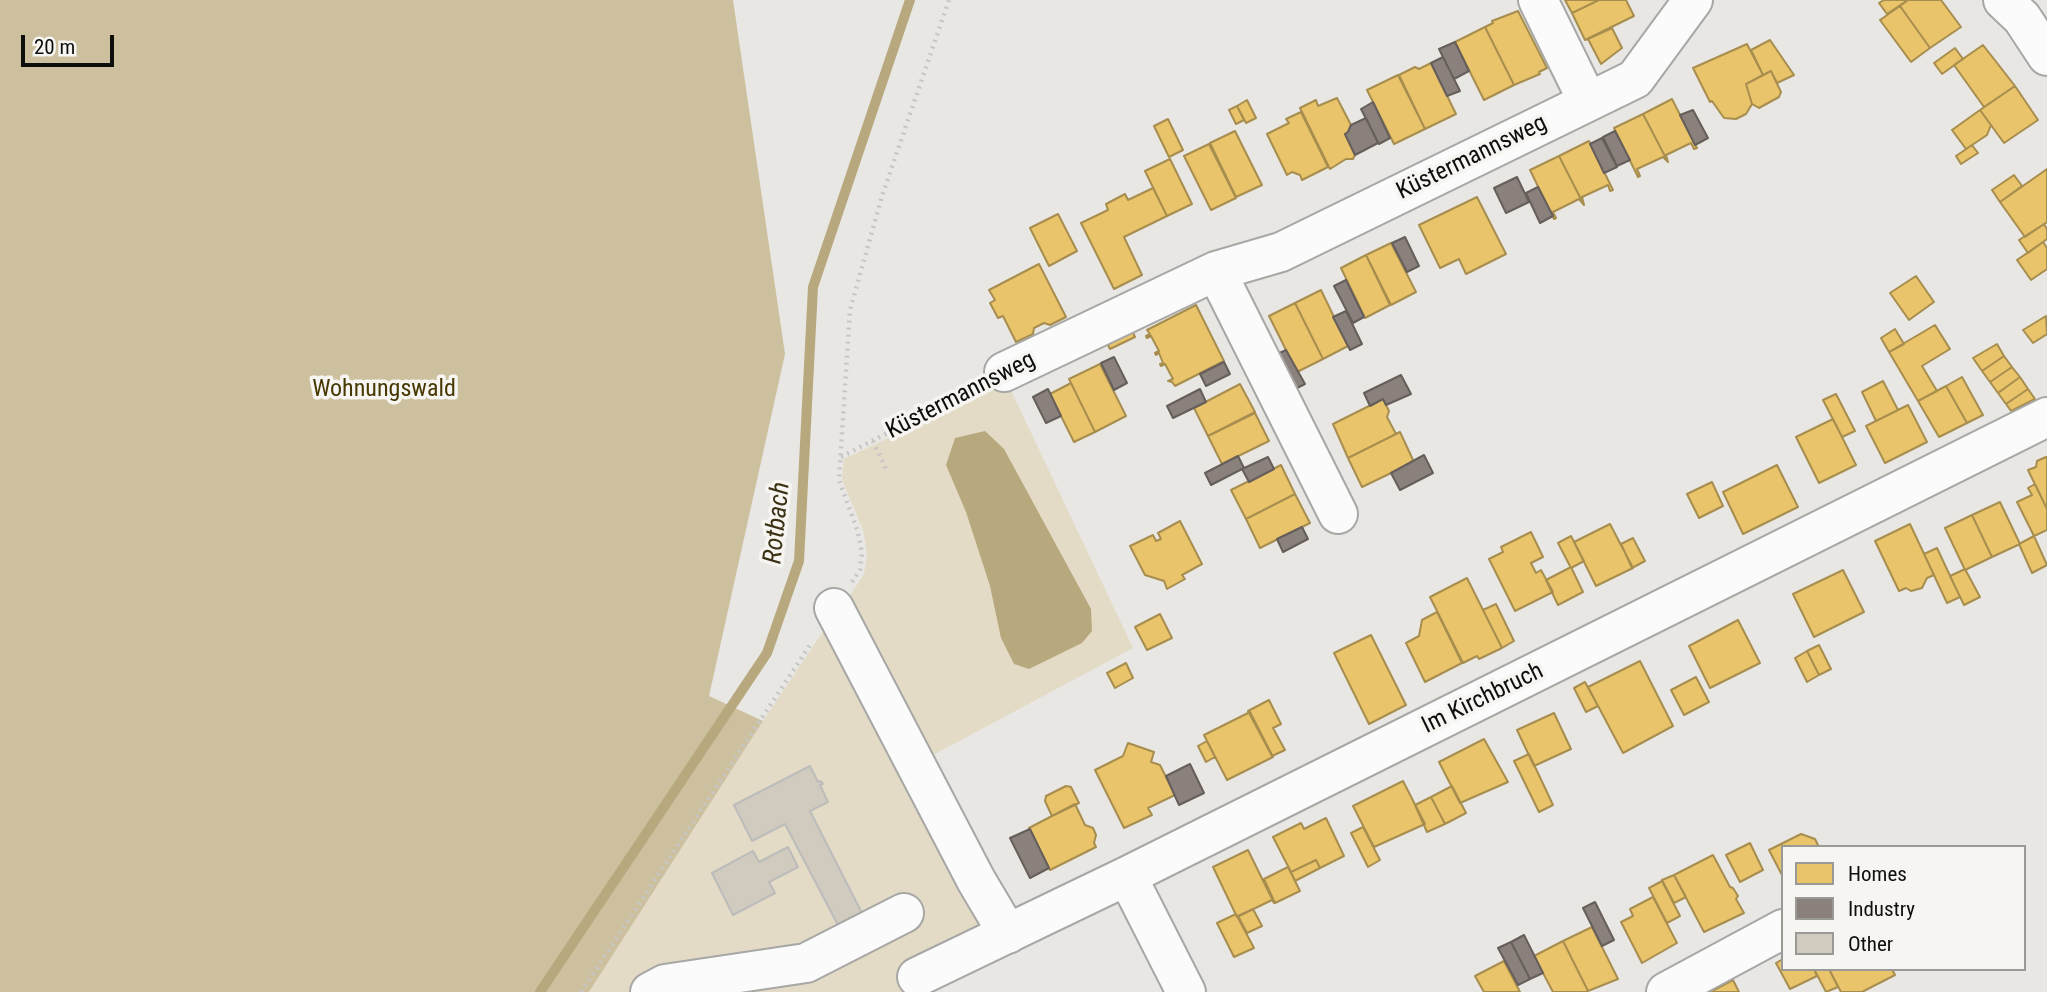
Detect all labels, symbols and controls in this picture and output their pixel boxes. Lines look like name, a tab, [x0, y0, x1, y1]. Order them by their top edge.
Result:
scale bar	[24, 21, 117, 65]
text: 20 m	[34, 35, 75, 59]
street label: Küstermannsweg	[1392, 109, 1552, 207]
street label: Küstermannsweg	[882, 346, 1040, 446]
park label: Wohnungswald	[312, 376, 456, 404]
water label: Rotbach	[758, 481, 798, 565]
street label: Im Kirchbruch	[1418, 657, 1548, 741]
legend	[1781, 845, 2026, 971]
text: Homes	[1848, 862, 1907, 886]
text: Industry	[1848, 897, 1915, 921]
text: Other	[1848, 932, 1893, 956]

